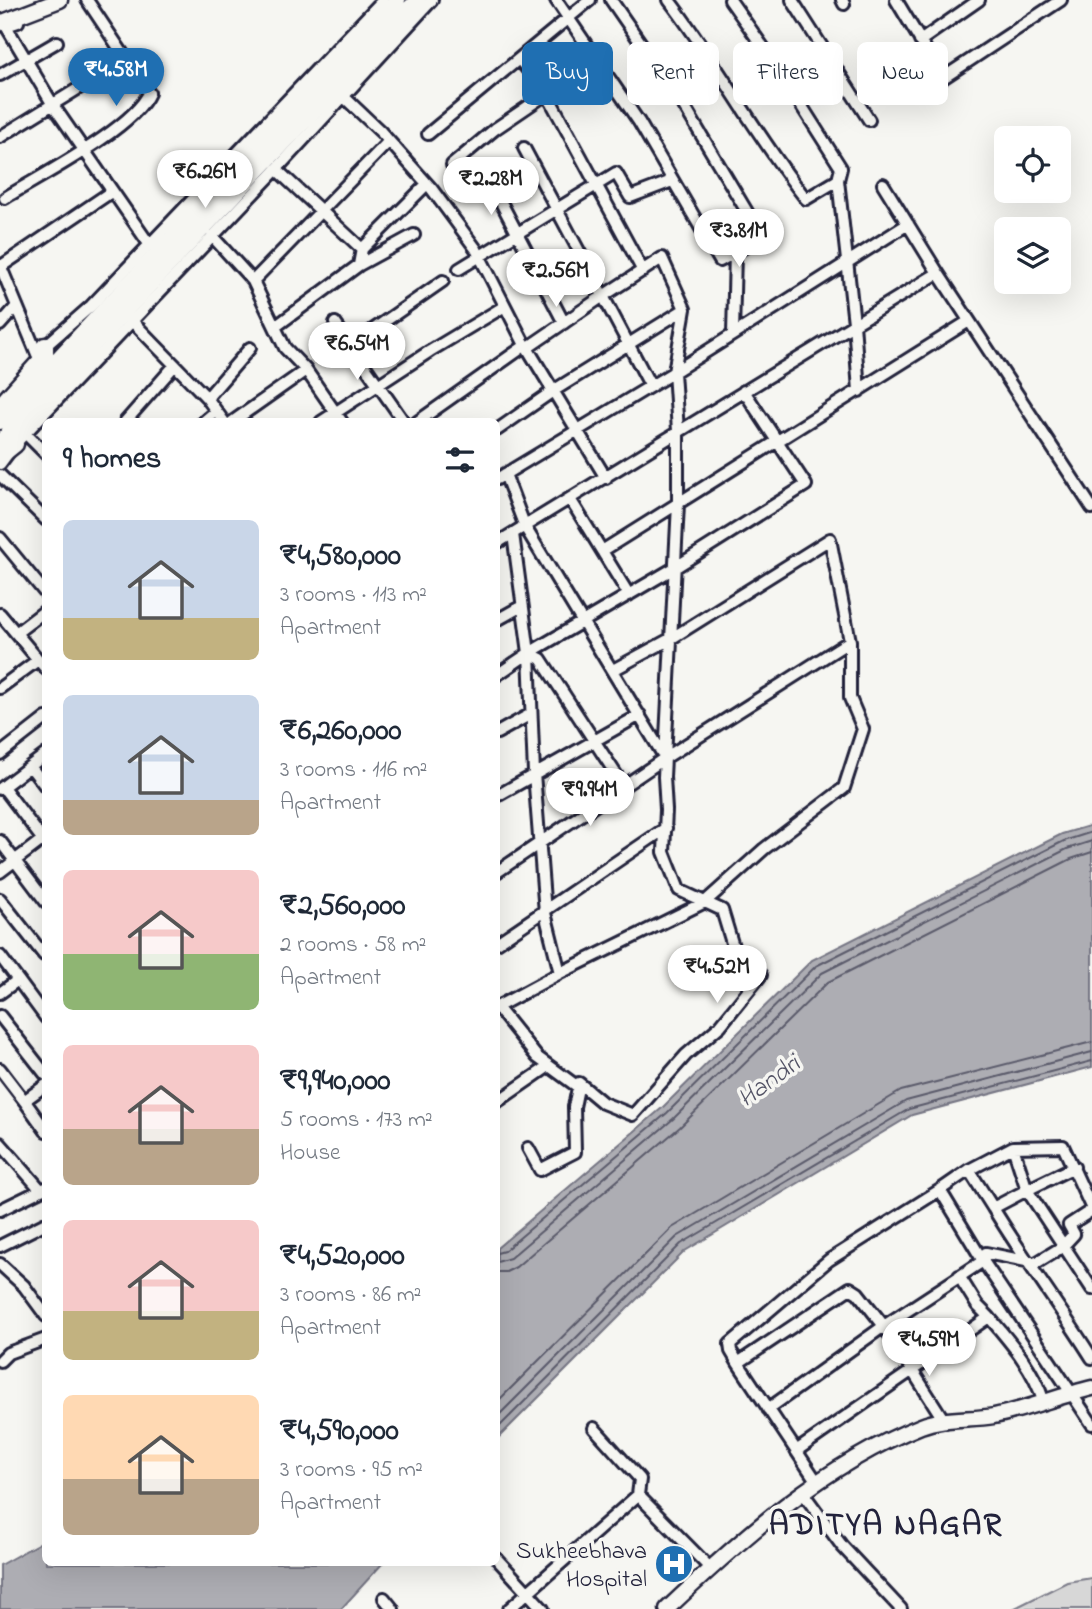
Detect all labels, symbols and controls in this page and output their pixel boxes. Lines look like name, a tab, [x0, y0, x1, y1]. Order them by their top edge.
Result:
chip: Buy	[522, 42, 613, 105]
chip: Rent	[627, 42, 719, 105]
chip: Filters	[733, 42, 843, 105]
chip: New	[857, 42, 948, 105]
pin: ₹4.58M	[59, 48, 173, 108]
text: ₹4.58M	[84, 54, 148, 87]
map controls	[994, 126, 1071, 294]
button: locate	[994, 126, 1071, 203]
pin: ₹6.26M	[148, 150, 262, 210]
text: ₹6.26M	[173, 156, 237, 189]
pin: ₹2.28M	[434, 158, 548, 217]
text: ₹2.28M	[459, 163, 523, 196]
pin: ₹3.81M	[682, 210, 796, 269]
text: ₹3.81M	[710, 215, 768, 248]
button: layers	[994, 217, 1071, 294]
pin: ₹2.56M	[499, 250, 613, 309]
text: ₹2.56M	[522, 255, 590, 288]
pin: ₹6.54M	[300, 322, 414, 382]
text: ₹6.54M	[324, 328, 390, 361]
text: 9 homes	[63, 438, 161, 482]
icon: filters	[441, 441, 479, 479]
text: ₹4,580,000	[280, 535, 401, 579]
icon: home	[119, 548, 203, 632]
text: 3 rooms · 113 m²	[280, 579, 427, 612]
text: Apartment	[280, 612, 381, 645]
text: ₹6,260,000	[280, 710, 401, 754]
icon: home	[119, 723, 203, 807]
text: 3 rooms · 116 m²	[280, 754, 427, 787]
pin: ₹9.94M	[533, 768, 647, 828]
text: ₹9.94M	[562, 774, 618, 807]
text: Apartment	[280, 787, 381, 820]
text: ₹2,560,000	[280, 885, 405, 929]
icon: home	[119, 898, 203, 982]
text: 2 rooms · 58 m²	[280, 929, 426, 962]
pin: ₹4.52M	[660, 946, 774, 1005]
text: ₹4.52M	[684, 951, 750, 984]
text: Apartment	[280, 962, 381, 995]
water label: Handri	[731, 1045, 811, 1118]
text: ₹9,940,000	[280, 1060, 391, 1104]
icon: home	[119, 1073, 203, 1157]
text: 5 rooms · 173 m²	[280, 1104, 433, 1137]
text: House	[280, 1137, 340, 1170]
text: ₹4,520,000	[280, 1235, 405, 1279]
icon: home	[119, 1248, 203, 1332]
text: 3 rooms · 86 m²	[280, 1279, 421, 1312]
text: Apartment	[280, 1312, 381, 1345]
pin: ₹4.59M	[872, 1318, 986, 1378]
text: ₹4.59M	[898, 1324, 960, 1357]
text: ₹4,590,000	[280, 1410, 399, 1454]
icon: home	[119, 1423, 203, 1507]
text: 3 rooms · 95 m²	[280, 1454, 423, 1487]
text: Apartment	[280, 1487, 381, 1520]
district label: ADITYA NAGAR	[769, 1503, 1003, 1550]
place label: Sukheebhava Hospital	[516, 1535, 647, 1598]
hospital icon: Sukheebhava Hospital	[653, 1543, 695, 1585]

